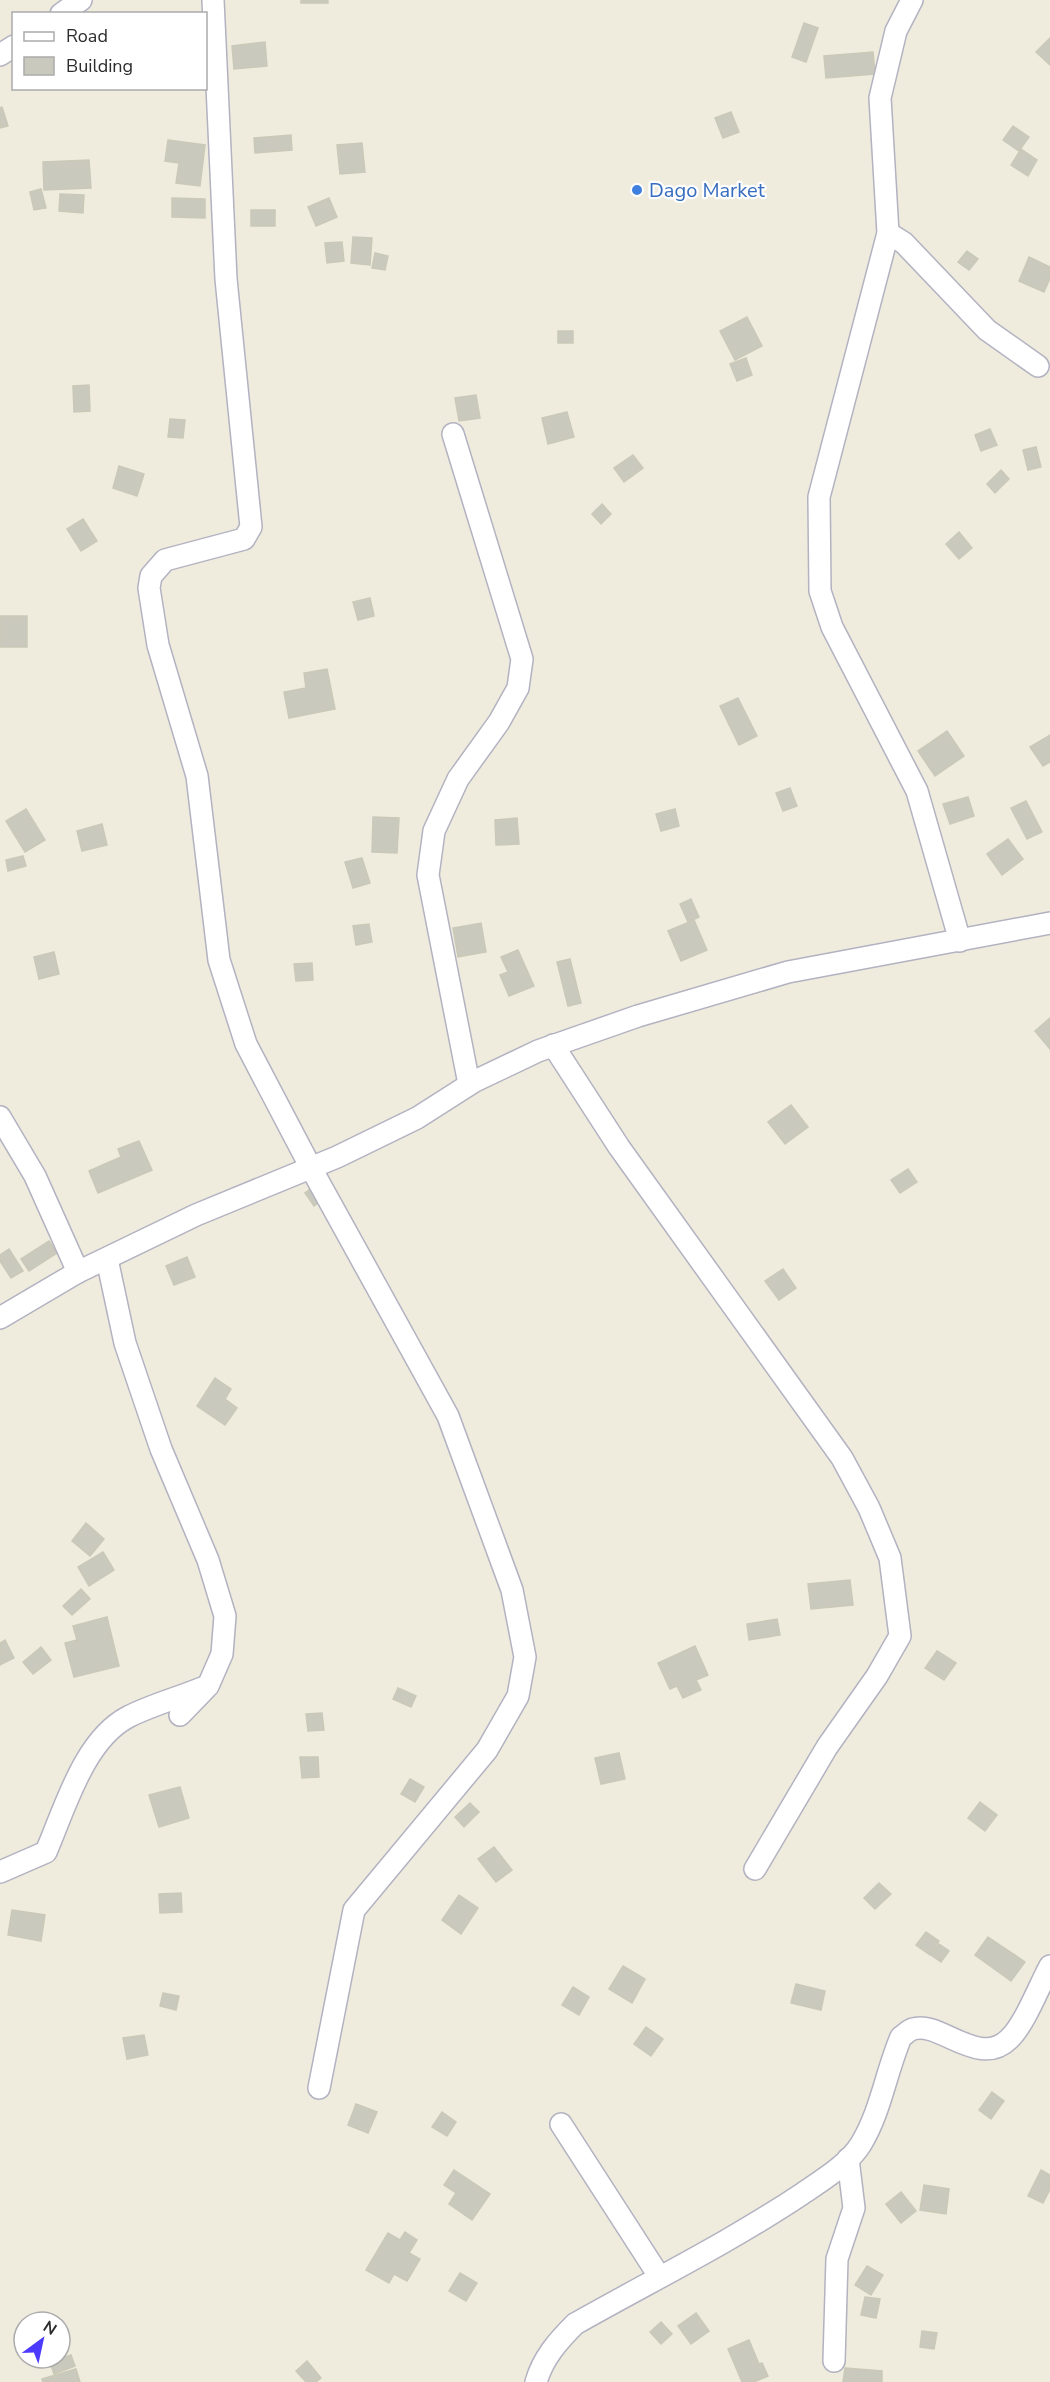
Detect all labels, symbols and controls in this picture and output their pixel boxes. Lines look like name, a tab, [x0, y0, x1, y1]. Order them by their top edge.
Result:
legend	[12, 12, 207, 90]
text: Road	[66, 24, 108, 48]
text: Building	[66, 54, 133, 78]
place label: Dago Market	[649, 177, 766, 204]
marker: Dago Market	[630, 183, 644, 197]
north arrow	[12, 2310, 72, 2370]
text: N	[39, 2316, 61, 2341]

